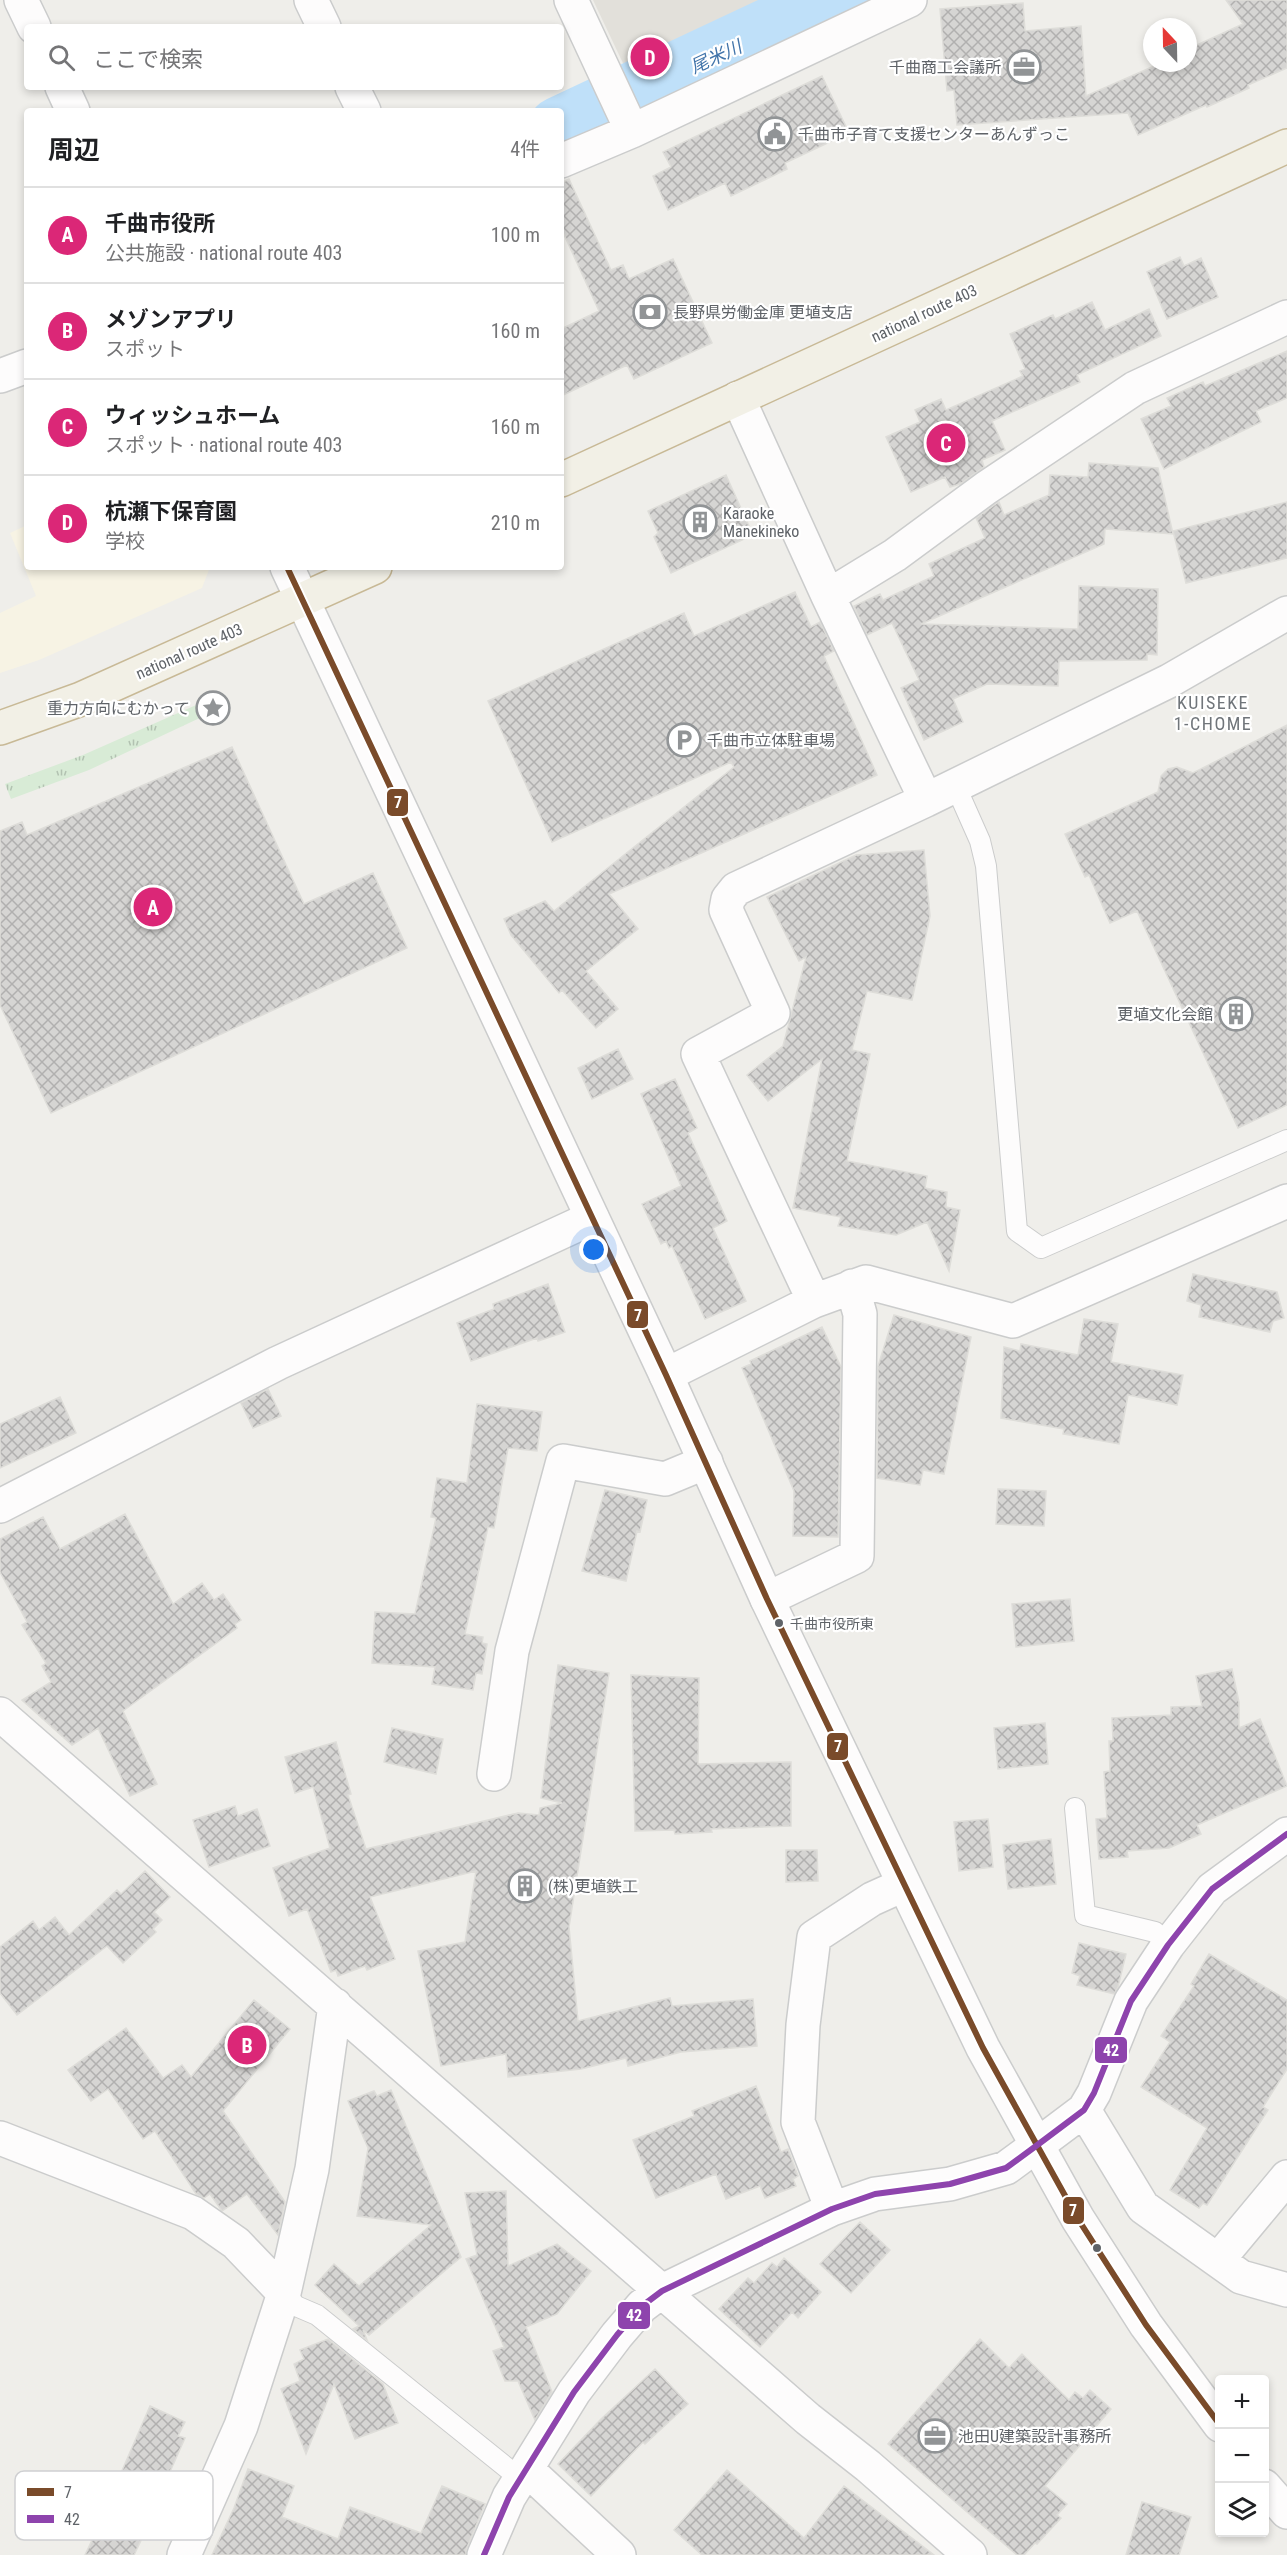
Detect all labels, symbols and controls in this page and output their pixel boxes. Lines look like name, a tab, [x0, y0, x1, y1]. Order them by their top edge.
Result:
north arrow	[1143, 18, 1197, 72]
search box	[24, 24, 564, 90]
pin: D	[630, 34, 670, 80]
water label: 尾米川	[687, 35, 747, 77]
icon: search	[45, 41, 78, 74]
text: ここで検索	[93, 47, 203, 72]
office icon: 千曲商工会議所	[1006, 49, 1042, 85]
place label: 千曲商工会議所	[889, 58, 1001, 77]
public building icon: 千曲市子育て支援センターあんずっこ	[757, 116, 793, 152]
place label: 千曲市子育て支援センターあんずっこ	[798, 125, 1070, 144]
text: 周辺	[48, 135, 100, 165]
text: 4件	[510, 137, 540, 161]
text: 千曲市役所	[105, 211, 215, 236]
text: A	[62, 223, 73, 247]
text: 100 m	[491, 223, 540, 247]
text: 公共施設 · national route 403	[105, 241, 342, 265]
street label: national route 403	[868, 281, 980, 346]
bank icon: 長野県労働金庫 更埴支店	[632, 294, 668, 330]
place label: 長野県労働金庫 更埴支店	[673, 303, 853, 322]
text: メゾンアプリ	[105, 307, 237, 332]
text: B	[62, 319, 73, 343]
text: 160 m	[491, 319, 540, 343]
text: スポット	[105, 337, 185, 361]
text: ウィッシュホーム	[105, 403, 280, 428]
text: C	[62, 415, 73, 439]
text: 160 m	[491, 415, 540, 439]
pin: C	[926, 420, 966, 466]
text: スポット · national route 403	[105, 433, 342, 457]
text: 杭瀬下保育園	[105, 499, 237, 524]
building icon: Karaoke Manekineko	[682, 504, 718, 540]
place label: Karaoke Manekineko	[723, 504, 799, 541]
text: D	[62, 511, 73, 535]
text: 210 m	[491, 511, 540, 535]
text: 学校	[105, 529, 145, 553]
street label: national route 403	[133, 619, 245, 683]
place icon: 重力方向にむかって	[195, 690, 231, 726]
district label: KUISEKE 1-CHOME	[1174, 692, 1252, 734]
place label: 重力方向にむかって	[47, 699, 190, 718]
parking icon: 千曲市立体駐車場	[666, 722, 702, 758]
place label: 千曲市立体駐車場	[707, 731, 835, 750]
line badge: 7	[386, 788, 409, 817]
text: 7	[394, 793, 402, 812]
pin: A	[134, 884, 172, 930]
building icon: 更埴文化会館	[1218, 996, 1254, 1032]
place label: 更埴文化会館	[1117, 1005, 1213, 1024]
your location	[579, 1235, 608, 1264]
line badge: 7	[626, 1300, 649, 1329]
text: 7	[634, 1306, 642, 1325]
place label: 千曲市役所東	[790, 1616, 874, 1632]
marker: 千曲市役所東	[773, 1617, 785, 1629]
line badge: 7	[826, 1732, 849, 1761]
text: 7	[834, 1737, 842, 1756]
building icon: (株)更埴鉄工	[507, 1868, 543, 1904]
place label: (株)更埴鉄工	[548, 1877, 638, 1896]
pin: B	[228, 2022, 266, 2068]
line badge: 42	[1094, 2036, 1128, 2064]
text: 42	[1103, 2041, 1119, 2060]
line badge: 7	[1062, 2196, 1085, 2225]
text: 7	[1069, 2201, 1077, 2220]
unlabelled marker	[1091, 2242, 1103, 2254]
line badge: 42	[617, 2301, 651, 2330]
text: 42	[626, 2306, 642, 2325]
map controls	[1215, 2375, 1269, 2537]
button: +	[1215, 2375, 1269, 2429]
office icon: 池田U建築設計事務所	[917, 2418, 953, 2454]
place label: 池田U建築設計事務所	[958, 2427, 1111, 2446]
button: −	[1215, 2429, 1269, 2483]
legend	[15, 2471, 213, 2540]
text: 7	[64, 2483, 72, 2502]
button: layers	[1215, 2483, 1269, 2537]
text: 42	[64, 2510, 80, 2529]

